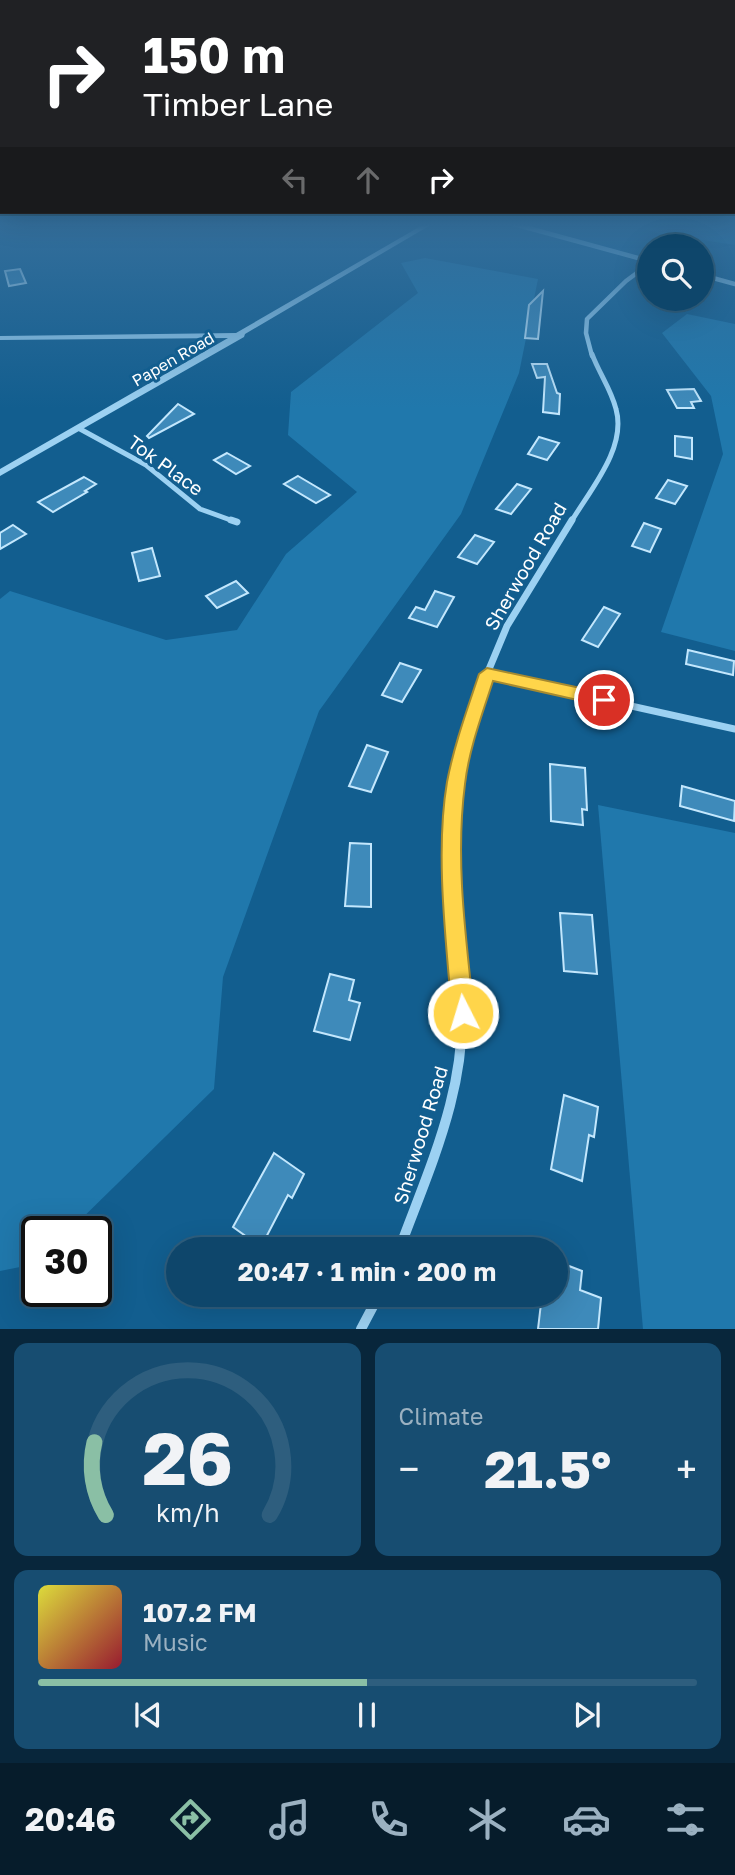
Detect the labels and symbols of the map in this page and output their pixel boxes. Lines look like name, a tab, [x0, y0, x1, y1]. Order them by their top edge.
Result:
street label: Papen Road	[128, 327, 218, 391]
street label: Tok Place	[124, 430, 208, 500]
street label: Sherwood Road	[479, 498, 571, 634]
pin	[574, 670, 634, 730]
position arrow	[426, 976, 500, 1050]
street label: Sherwood Road	[388, 1063, 452, 1207]
speed limit sign: 30	[21, 1216, 112, 1307]

